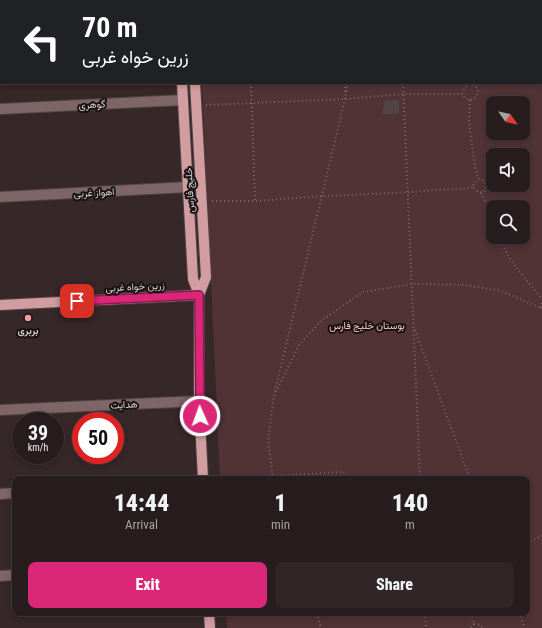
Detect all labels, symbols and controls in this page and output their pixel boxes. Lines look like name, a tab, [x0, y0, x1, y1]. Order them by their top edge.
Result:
text: 70 m	[82, 11, 138, 44]
icon: left	[16, 16, 68, 68]
text: زرین خواه غربی	[82, 46, 189, 67]
north arrow	[486, 96, 530, 140]
map controls	[486, 96, 530, 244]
street label: گوهری	[78, 98, 106, 112]
button: sound	[486, 148, 530, 192]
street label: خلیج فارس	[183, 167, 197, 213]
street label: اهواز غربی	[73, 186, 115, 200]
button: search	[486, 200, 530, 244]
street label: زرین خواه غربی	[105, 279, 165, 295]
pin	[60, 284, 94, 318]
icon: arrive	[66, 290, 88, 312]
marker: بربری	[23, 313, 33, 323]
park label: بوستان خلیج فارس	[329, 320, 405, 332]
place label: بربری	[17, 325, 39, 337]
position arrow	[179, 395, 221, 437]
street label: هدایت	[110, 398, 138, 412]
speed limit sign: 50	[72, 412, 124, 464]
text: 39	[28, 421, 48, 445]
text: km/h	[28, 442, 48, 453]
text: 14:44	[114, 489, 169, 517]
text: 1	[274, 489, 287, 517]
text: 140	[392, 489, 428, 517]
text: Arrival	[125, 517, 158, 532]
text: min	[271, 517, 290, 532]
text: m	[405, 517, 415, 532]
button: Exit	[28, 562, 267, 608]
button: Share	[275, 562, 514, 608]

